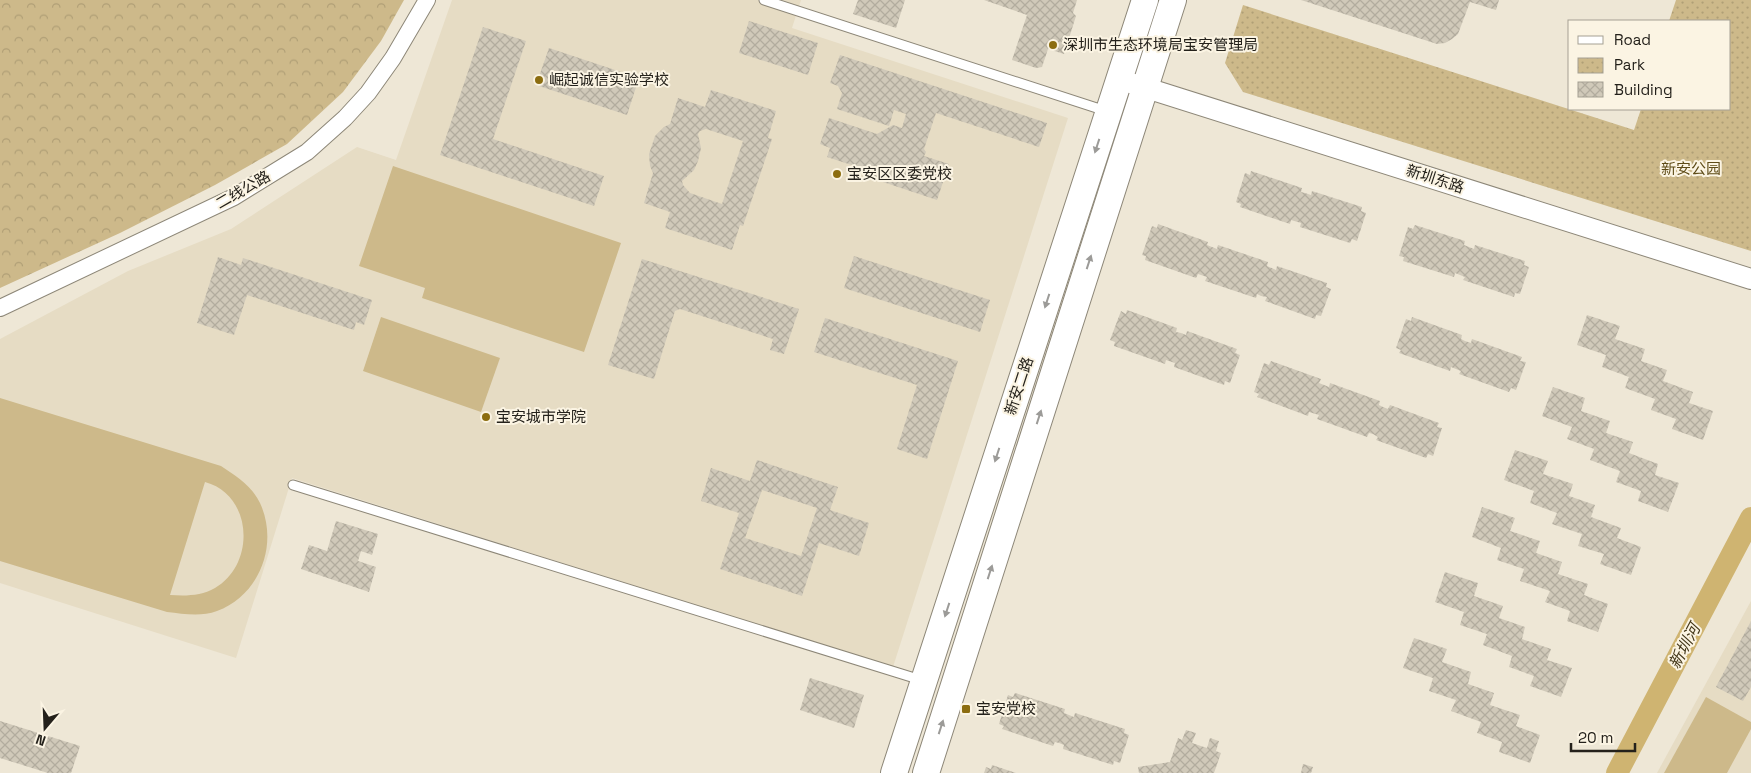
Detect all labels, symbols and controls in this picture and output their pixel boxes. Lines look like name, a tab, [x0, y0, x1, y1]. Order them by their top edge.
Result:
legend	[1568, 20, 1731, 110]
text: Road	[1614, 30, 1651, 49]
place label: 深圳市生态环境局宝安管理局	[1063, 35, 1258, 54]
marker: 深圳市生态环境局宝安管理局	[1047, 39, 1059, 51]
text: Park	[1614, 55, 1645, 74]
place label: 崛起诚信实验学校	[549, 70, 669, 89]
marker: 崛起诚信实验学校	[533, 74, 545, 86]
text: Building	[1614, 80, 1673, 99]
one-way arrow	[1092, 139, 1100, 154]
park label: 新安公园	[1661, 159, 1721, 178]
street label: 新圳东路	[1404, 160, 1467, 197]
place label: 宝安区区委党校	[847, 164, 952, 183]
street label: 二线公路	[212, 166, 273, 213]
marker: 宝安区区委党校	[831, 168, 843, 180]
one-way arrow	[1085, 254, 1093, 269]
one-way arrow	[1042, 293, 1050, 308]
street label: 新安二路	[1000, 354, 1037, 417]
place label: 宝安城市学院	[496, 407, 586, 426]
one-way arrow	[1036, 409, 1044, 424]
marker: 宝安城市学院	[480, 411, 492, 423]
one-way arrow	[992, 448, 1000, 463]
one-way arrow	[987, 564, 994, 579]
one-way arrow	[942, 603, 950, 618]
water label: 新圳河	[1664, 617, 1706, 672]
place label: 宝安党校	[976, 699, 1036, 718]
north arrow	[20, 703, 70, 753]
marker: 宝安党校	[960, 703, 972, 715]
one-way arrow	[937, 719, 945, 734]
scale bar	[1571, 720, 1635, 752]
text: 20 m	[1578, 728, 1613, 747]
text: N	[33, 730, 48, 750]

